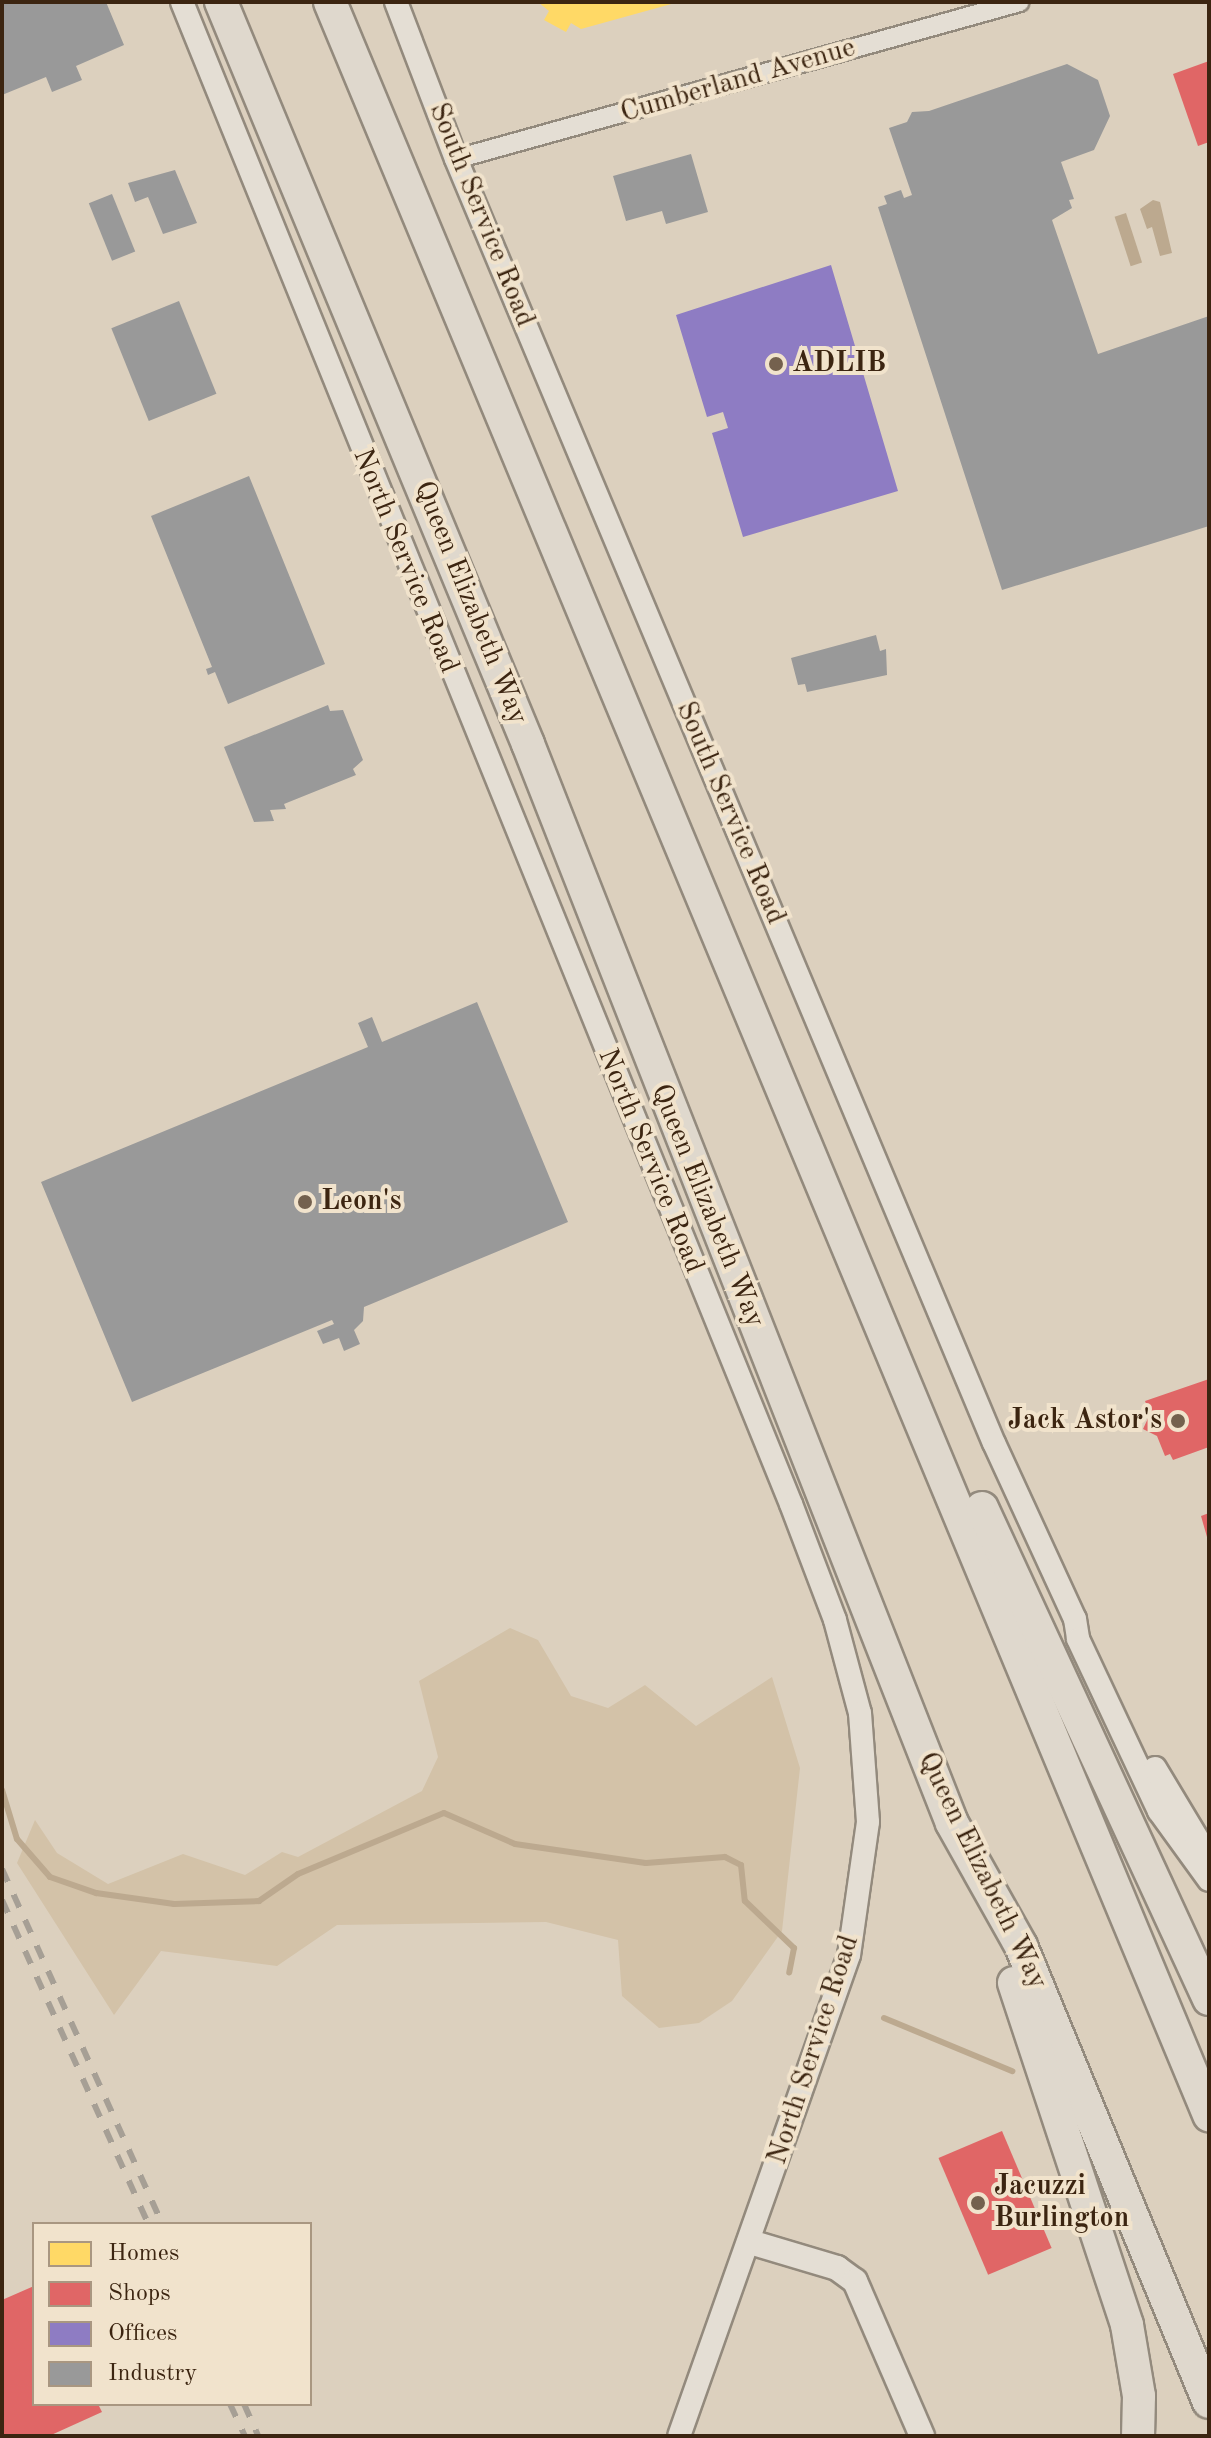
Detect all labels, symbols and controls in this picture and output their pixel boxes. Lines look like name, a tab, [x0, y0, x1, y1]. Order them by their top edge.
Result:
street label: Cumberland Avenue	[617, 31, 859, 131]
street label: South Service Road	[421, 98, 541, 332]
place label: ADLIB	[792, 347, 886, 381]
marker: ADLIB	[767, 355, 785, 373]
street label: North Service Road	[345, 444, 465, 678]
street label: Queen Elizabeth Way	[406, 476, 534, 730]
street label: South Service Road	[668, 697, 792, 929]
street label: North Service Road	[590, 1044, 710, 1278]
street label: Queen Elizabeth Way	[643, 1079, 771, 1333]
place label: Leon's	[321, 1185, 401, 1219]
marker: Leon's	[296, 1193, 314, 1211]
place label: Jack Astor's	[1008, 1404, 1162, 1438]
marker: Jack Astor's	[1169, 1412, 1187, 1430]
street label: Queen Elizabeth Way	[910, 1747, 1054, 1995]
street label: North Service Road	[761, 1931, 867, 2169]
place label: Jacuzzi Burlington	[994, 2170, 1129, 2236]
marker: Jacuzzi Burlington	[969, 2194, 987, 2212]
legend	[32, 2222, 312, 2406]
text: Homes	[108, 2242, 179, 2266]
text: Shops	[108, 2282, 171, 2306]
text: Offices	[108, 2322, 177, 2346]
text: Industry	[108, 2362, 197, 2386]

